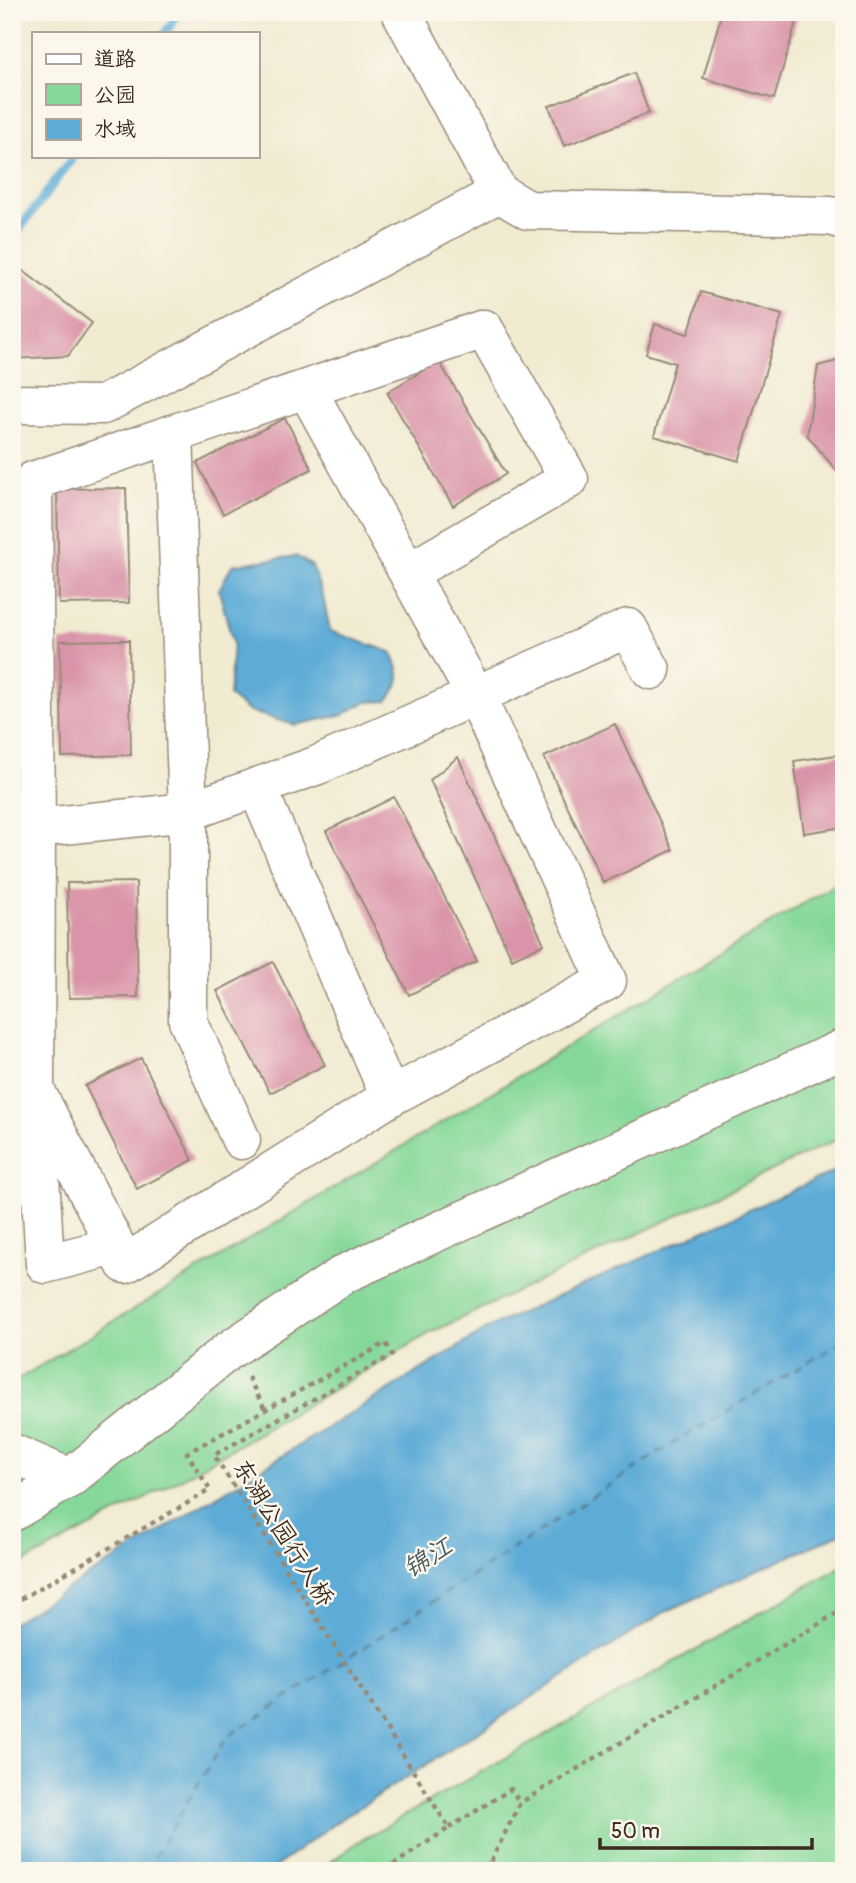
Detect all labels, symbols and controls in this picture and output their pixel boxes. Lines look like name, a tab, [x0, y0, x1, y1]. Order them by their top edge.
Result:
legend	[32, 32, 259, 158]
text: 道路	[94, 46, 136, 73]
text: 公园	[94, 82, 136, 109]
text: 水域	[94, 116, 136, 143]
street label: 东湖公园行人桥	[226, 1454, 340, 1612]
water label: 锦江	[397, 1530, 459, 1585]
scale bar	[600, 1806, 812, 1850]
text: 50 m	[611, 1818, 660, 1845]

